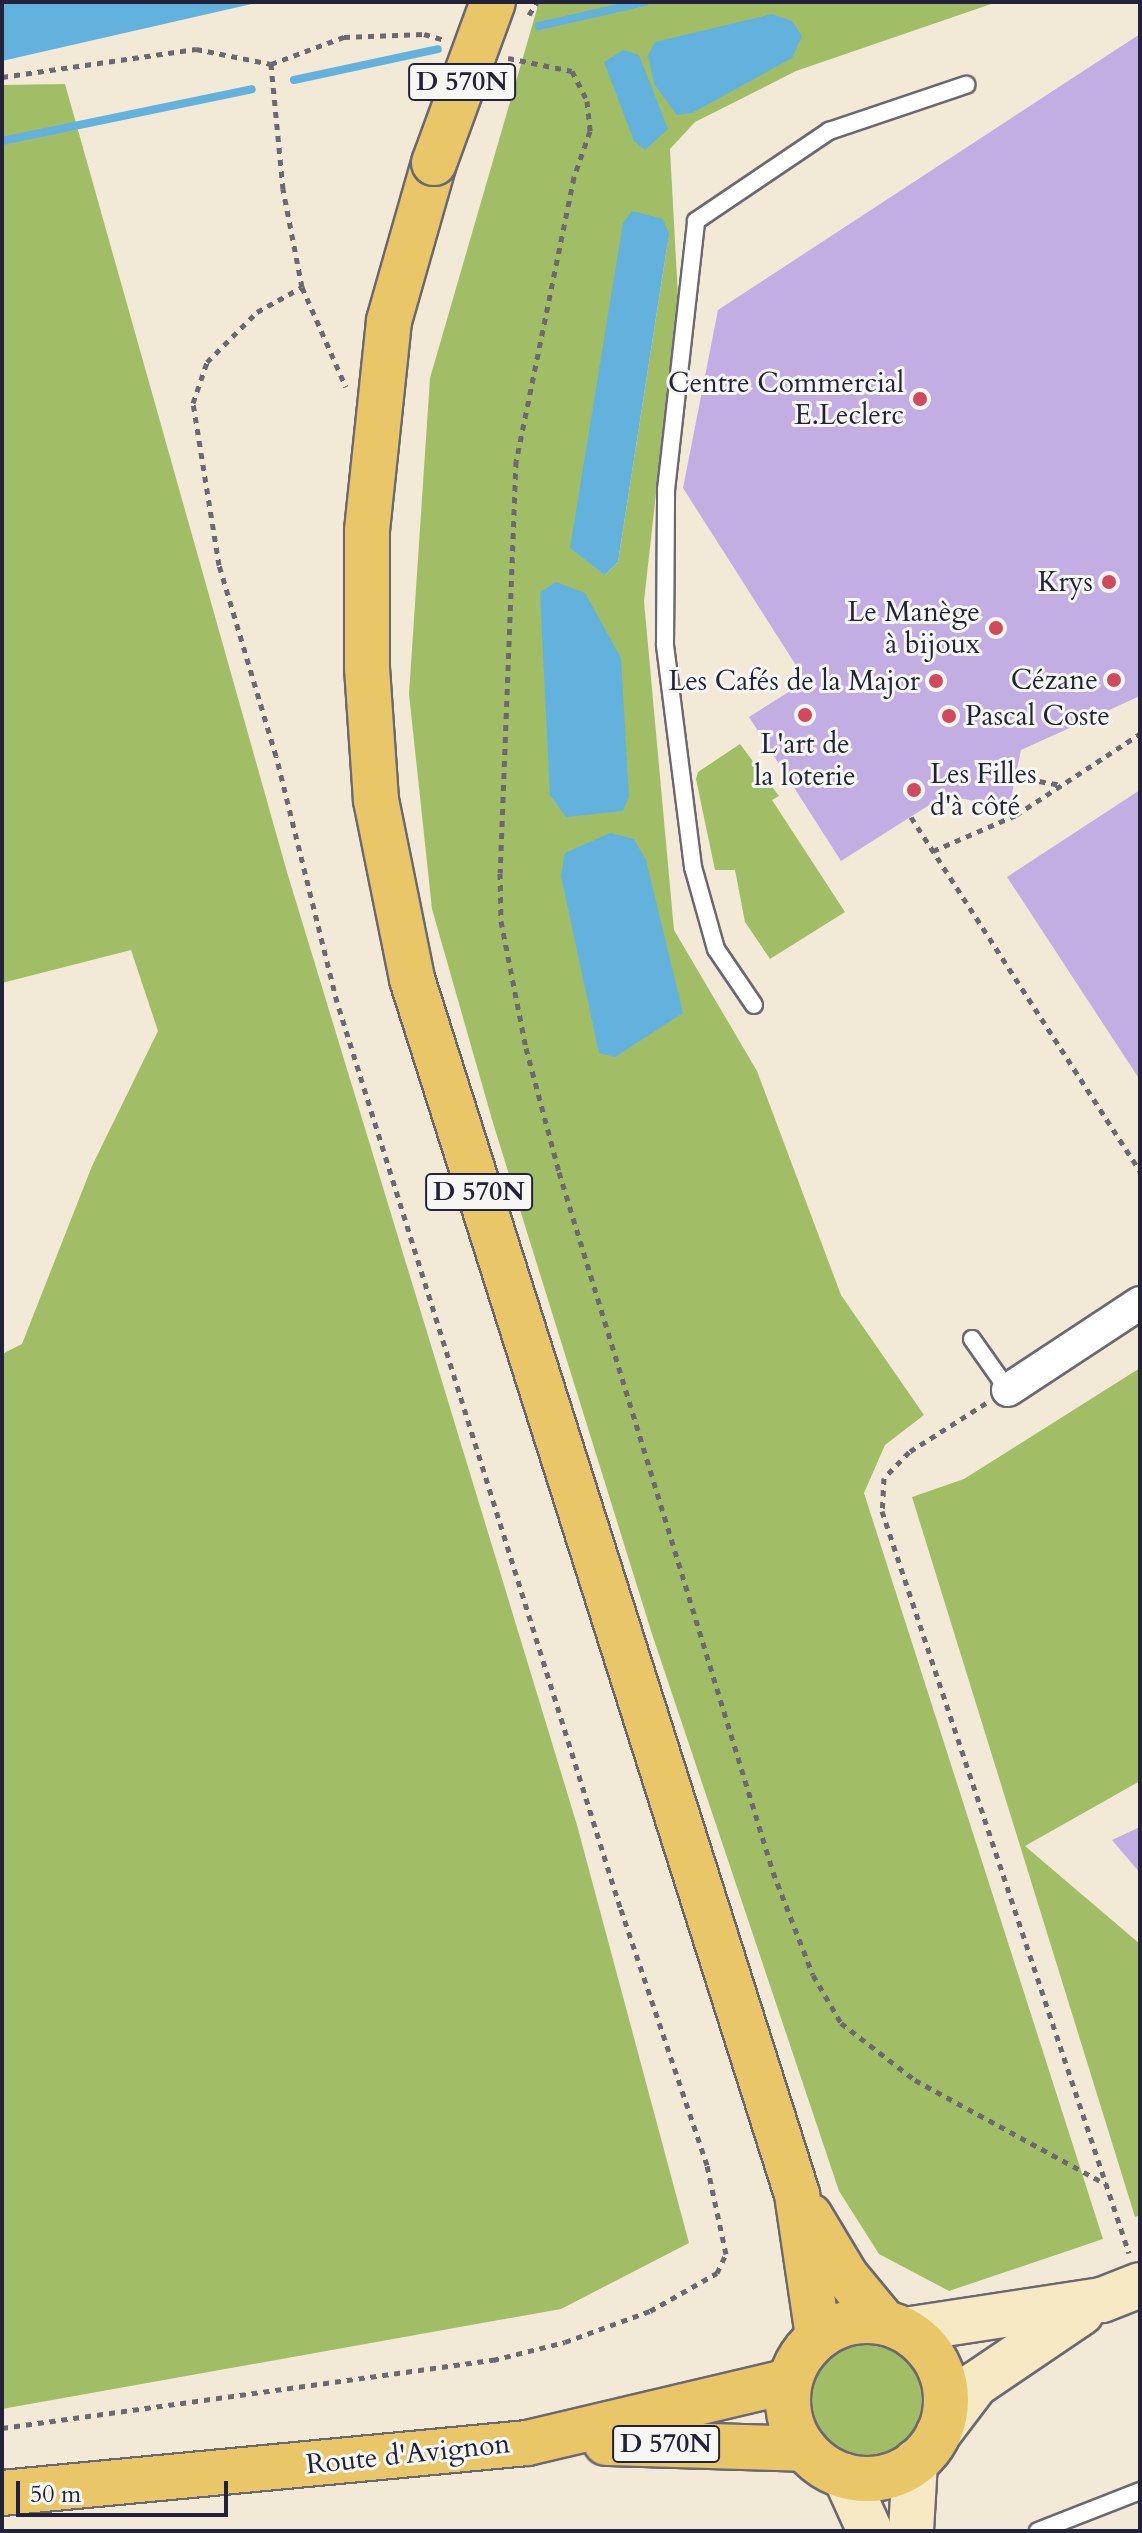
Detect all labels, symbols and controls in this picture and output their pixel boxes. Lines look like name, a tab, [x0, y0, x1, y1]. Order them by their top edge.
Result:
road number: D 570N	[408, 60, 516, 104]
place label: Centre Commercial E.Leclerc	[668, 366, 904, 432]
marker: Centre Commercial E.Leclerc	[911, 390, 929, 408]
place label: Krys	[1038, 565, 1093, 599]
marker: Krys	[1100, 573, 1118, 591]
place label: Le Manège à bijoux	[847, 595, 980, 661]
marker: Le Manège à bijoux	[987, 619, 1005, 637]
place label: Cézane	[1011, 663, 1098, 697]
place label: Les Cafés de la Major	[668, 664, 920, 698]
marker: Cézane	[1105, 671, 1123, 689]
marker: Les Cafés de la Major	[927, 672, 945, 690]
place label: Pascal Coste	[965, 699, 1110, 733]
marker: L'art de la loterie	[796, 706, 814, 724]
marker: Pascal Coste	[940, 707, 958, 725]
place label: L'art de la loterie	[754, 727, 856, 793]
place label: Les Filles d'à côté	[930, 757, 1037, 823]
marker: Les Filles d'à côté	[905, 781, 923, 799]
road number: D 570N	[425, 1170, 533, 1214]
road number: D 570N	[612, 2422, 720, 2466]
street label: Route d'Avignon	[304, 2427, 512, 2481]
scale bar	[20, 2465, 232, 2515]
text: 50 m	[30, 2478, 81, 2511]

